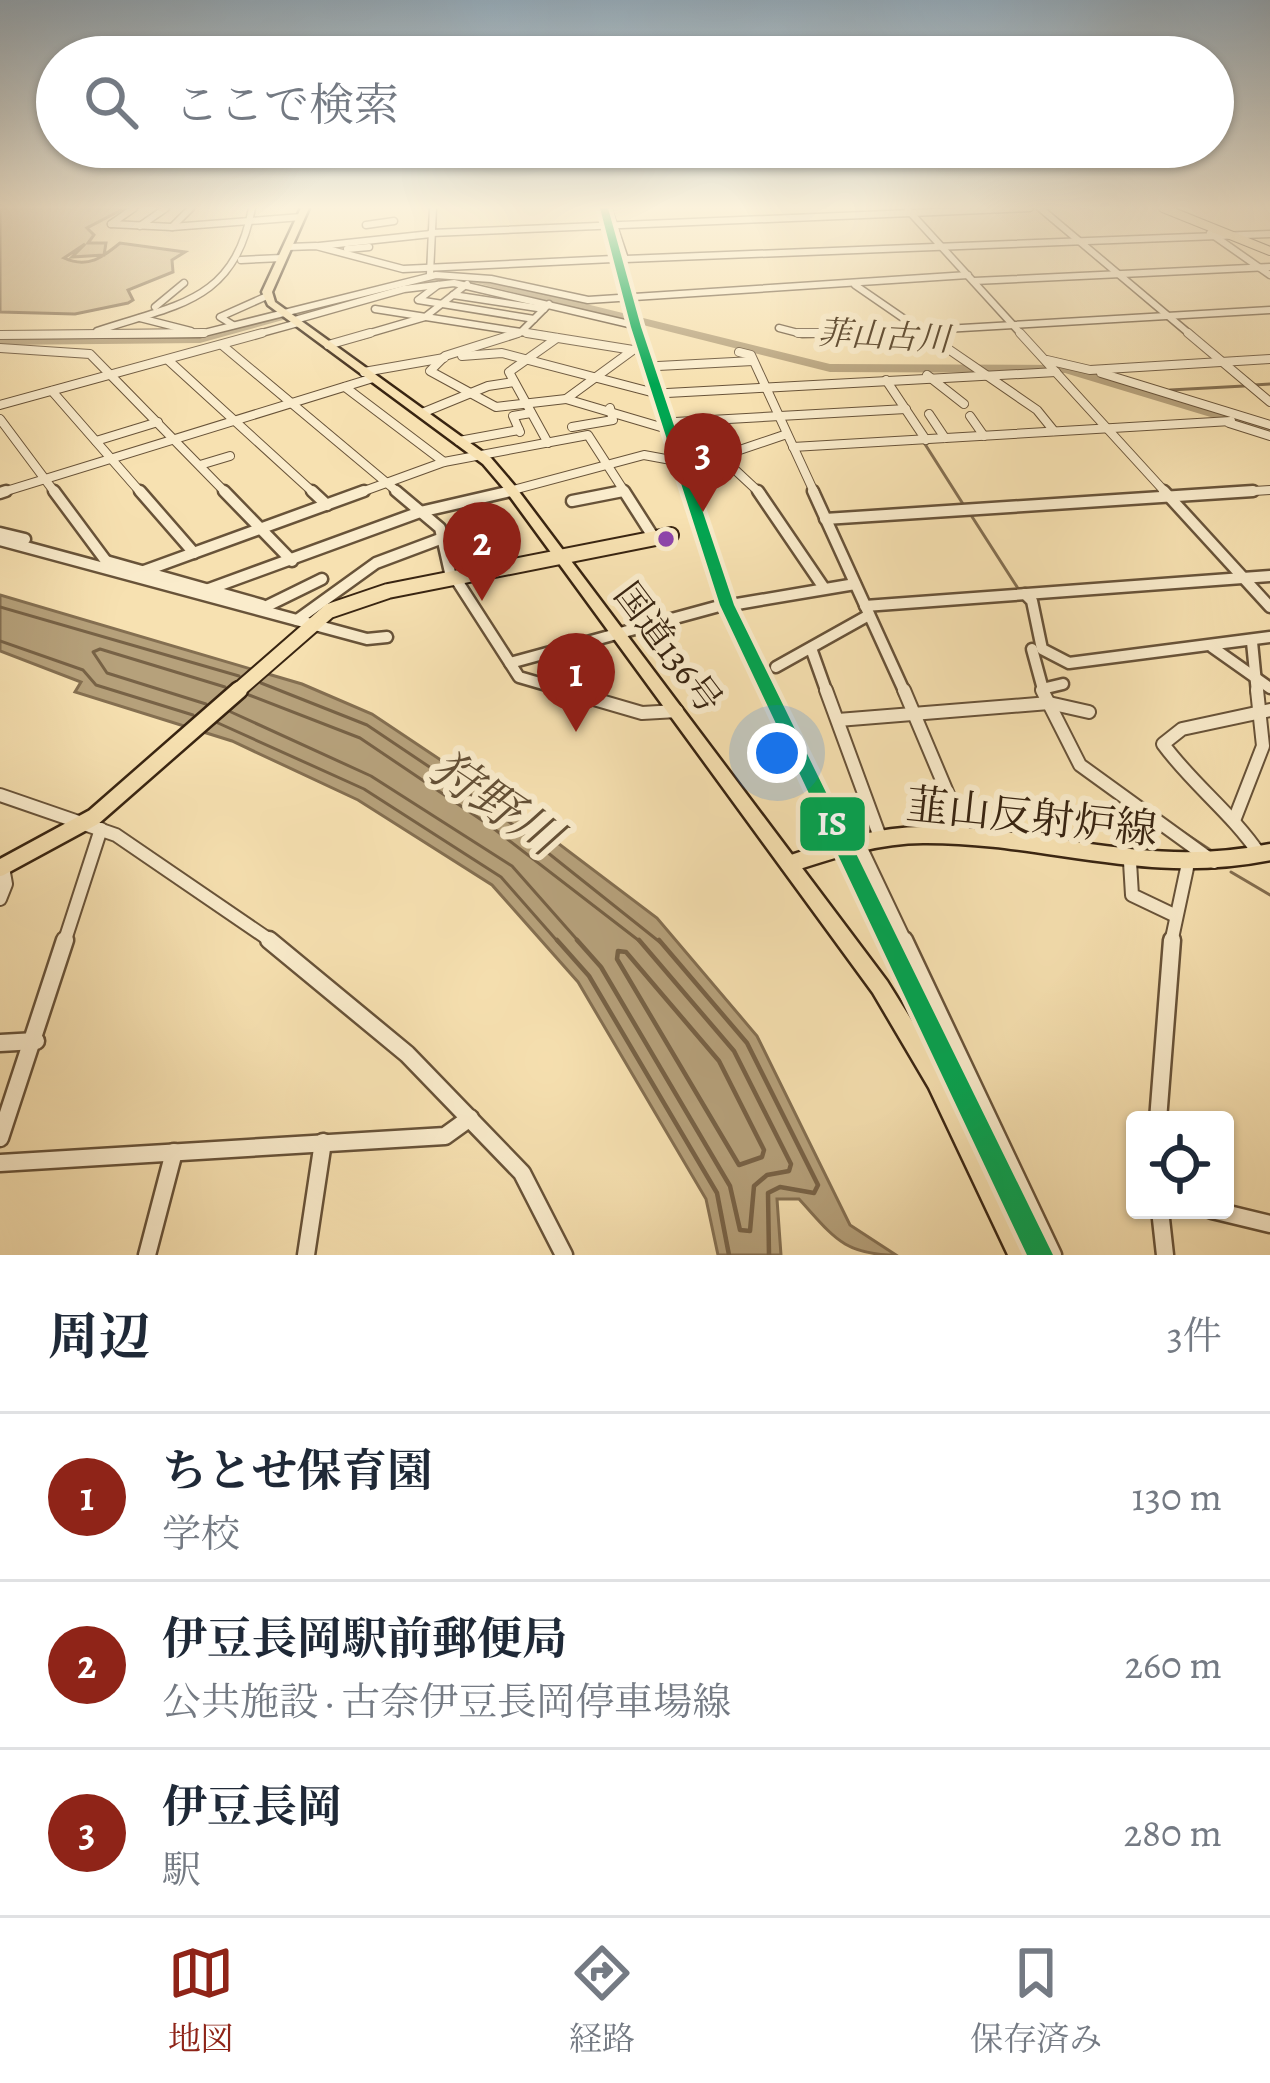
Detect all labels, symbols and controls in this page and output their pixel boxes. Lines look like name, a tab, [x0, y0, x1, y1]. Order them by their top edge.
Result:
search box	[36, 36, 1234, 168]
icon: search	[78, 69, 144, 135]
text: ここで検索	[174, 74, 399, 136]
water label: 菲山古川	[817, 310, 954, 362]
pin: 3	[664, 413, 742, 512]
pin: 2	[443, 502, 521, 601]
unlabelled marker	[655, 528, 677, 550]
street label: 国道136号	[603, 572, 734, 723]
pin: 1	[537, 633, 615, 732]
your location	[747, 723, 807, 783]
water label: 狩野川	[417, 735, 578, 873]
street label: 韮山反射炉線	[904, 775, 1160, 858]
line badge: IS	[798, 795, 867, 853]
text: IS	[817, 801, 847, 846]
map controls	[1126, 1111, 1234, 1219]
button: locate	[1126, 1111, 1234, 1219]
text: 周辺	[48, 1302, 150, 1372]
text: 3件	[1167, 1309, 1222, 1362]
text: ちとせ保育園	[162, 1440, 432, 1502]
text: 1	[80, 1470, 94, 1523]
text: 130 m	[1131, 1470, 1222, 1523]
text: 学校	[162, 1507, 240, 1560]
text: 伊豆長岡駅前郵便局	[162, 1608, 567, 1670]
text: 2	[78, 1638, 96, 1691]
text: 260 m	[1124, 1638, 1222, 1691]
text: 公共施設 · 古奈伊豆長岡停車場線	[162, 1675, 731, 1728]
text: 伊豆長岡	[162, 1776, 342, 1838]
text: 3	[79, 1806, 95, 1859]
text: 280 m	[1124, 1806, 1222, 1859]
text: 駅	[162, 1843, 201, 1896]
tab: 地図	[168, 1940, 234, 2061]
tab: 経路	[569, 1940, 635, 2061]
tab: 保存済み	[970, 1940, 1102, 2061]

